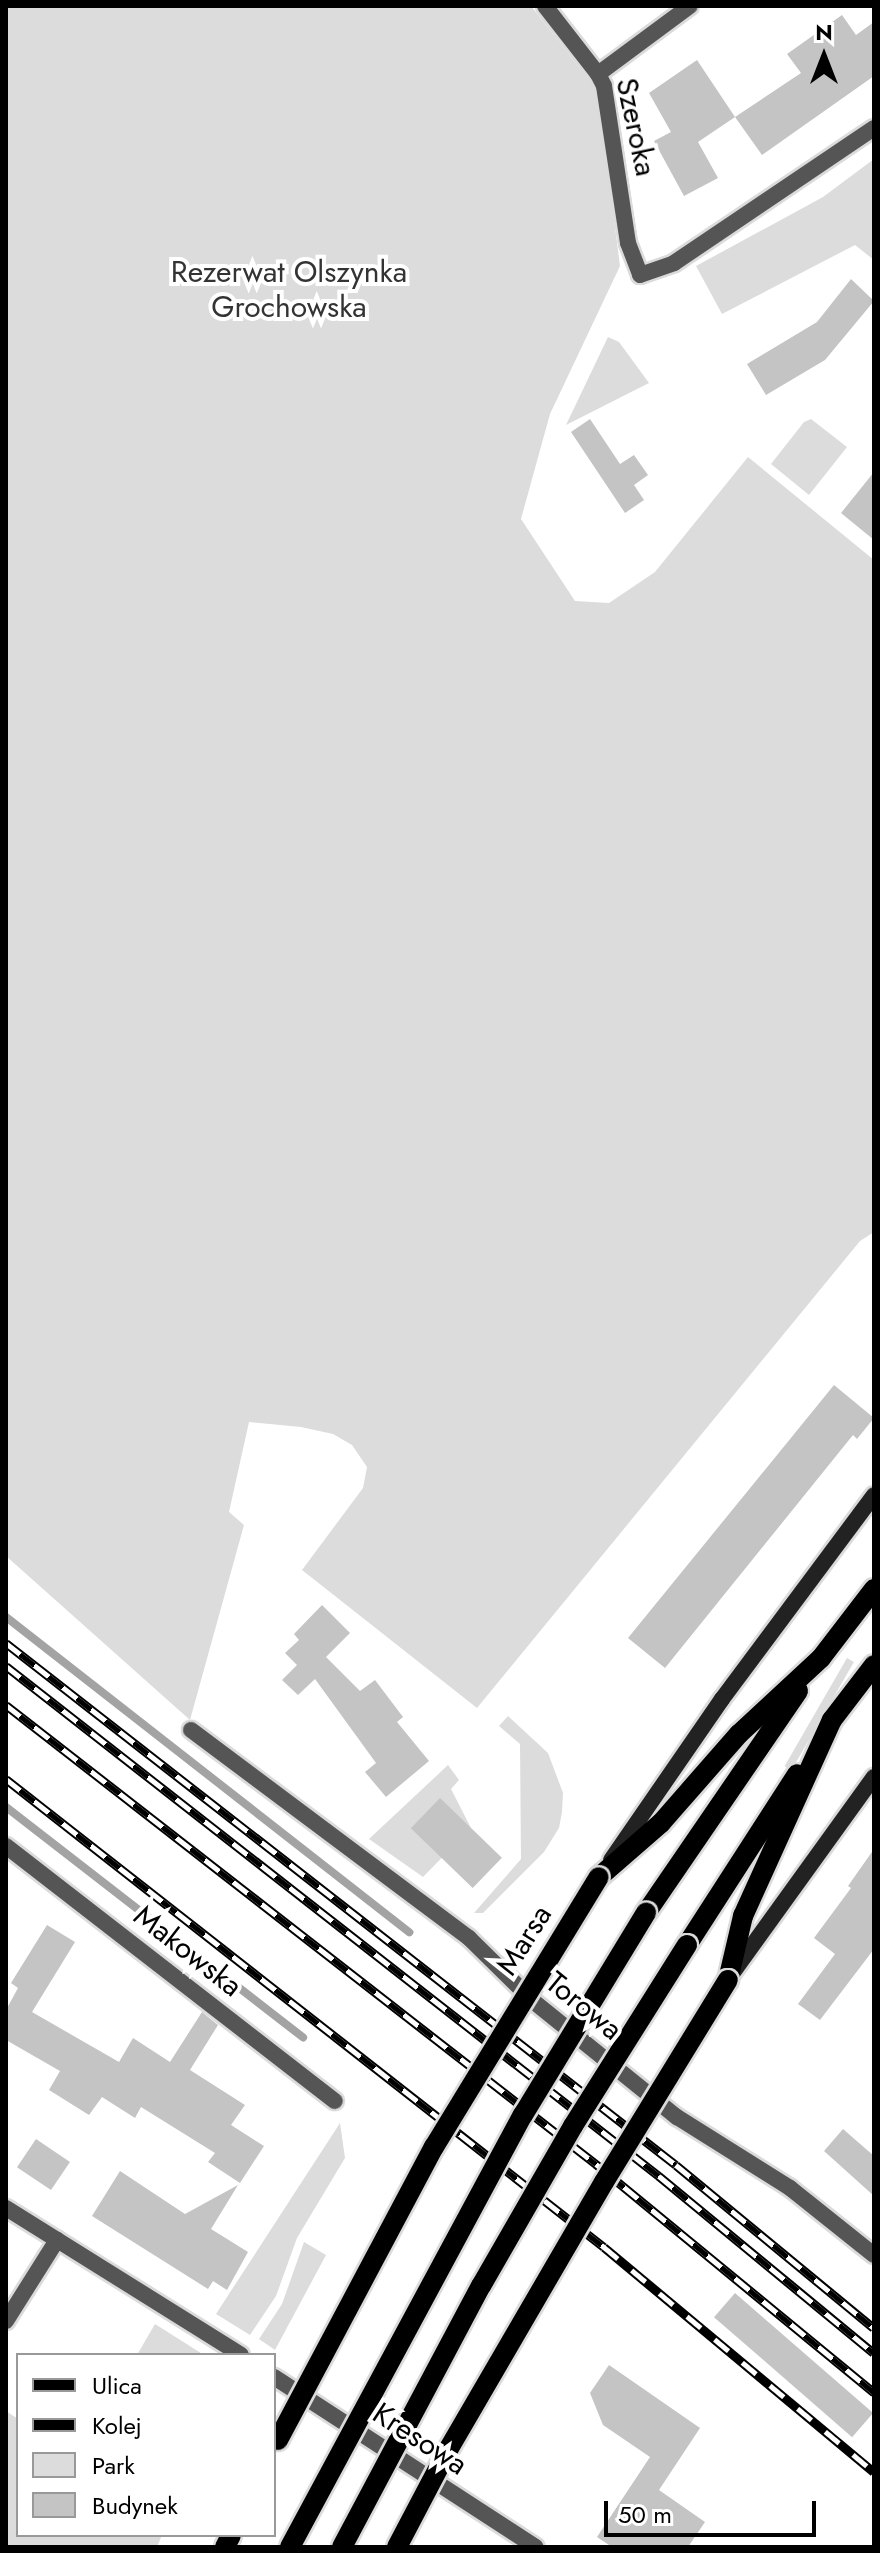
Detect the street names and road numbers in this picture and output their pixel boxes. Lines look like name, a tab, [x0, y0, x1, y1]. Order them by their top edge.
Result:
street label: Szeroka	[608, 75, 664, 179]
street label: Makowska	[127, 1898, 249, 2004]
street label: Marsa	[489, 1898, 559, 1982]
street label: Torowa	[539, 1964, 629, 2048]
street label: Kresowa	[366, 2395, 474, 2483]

